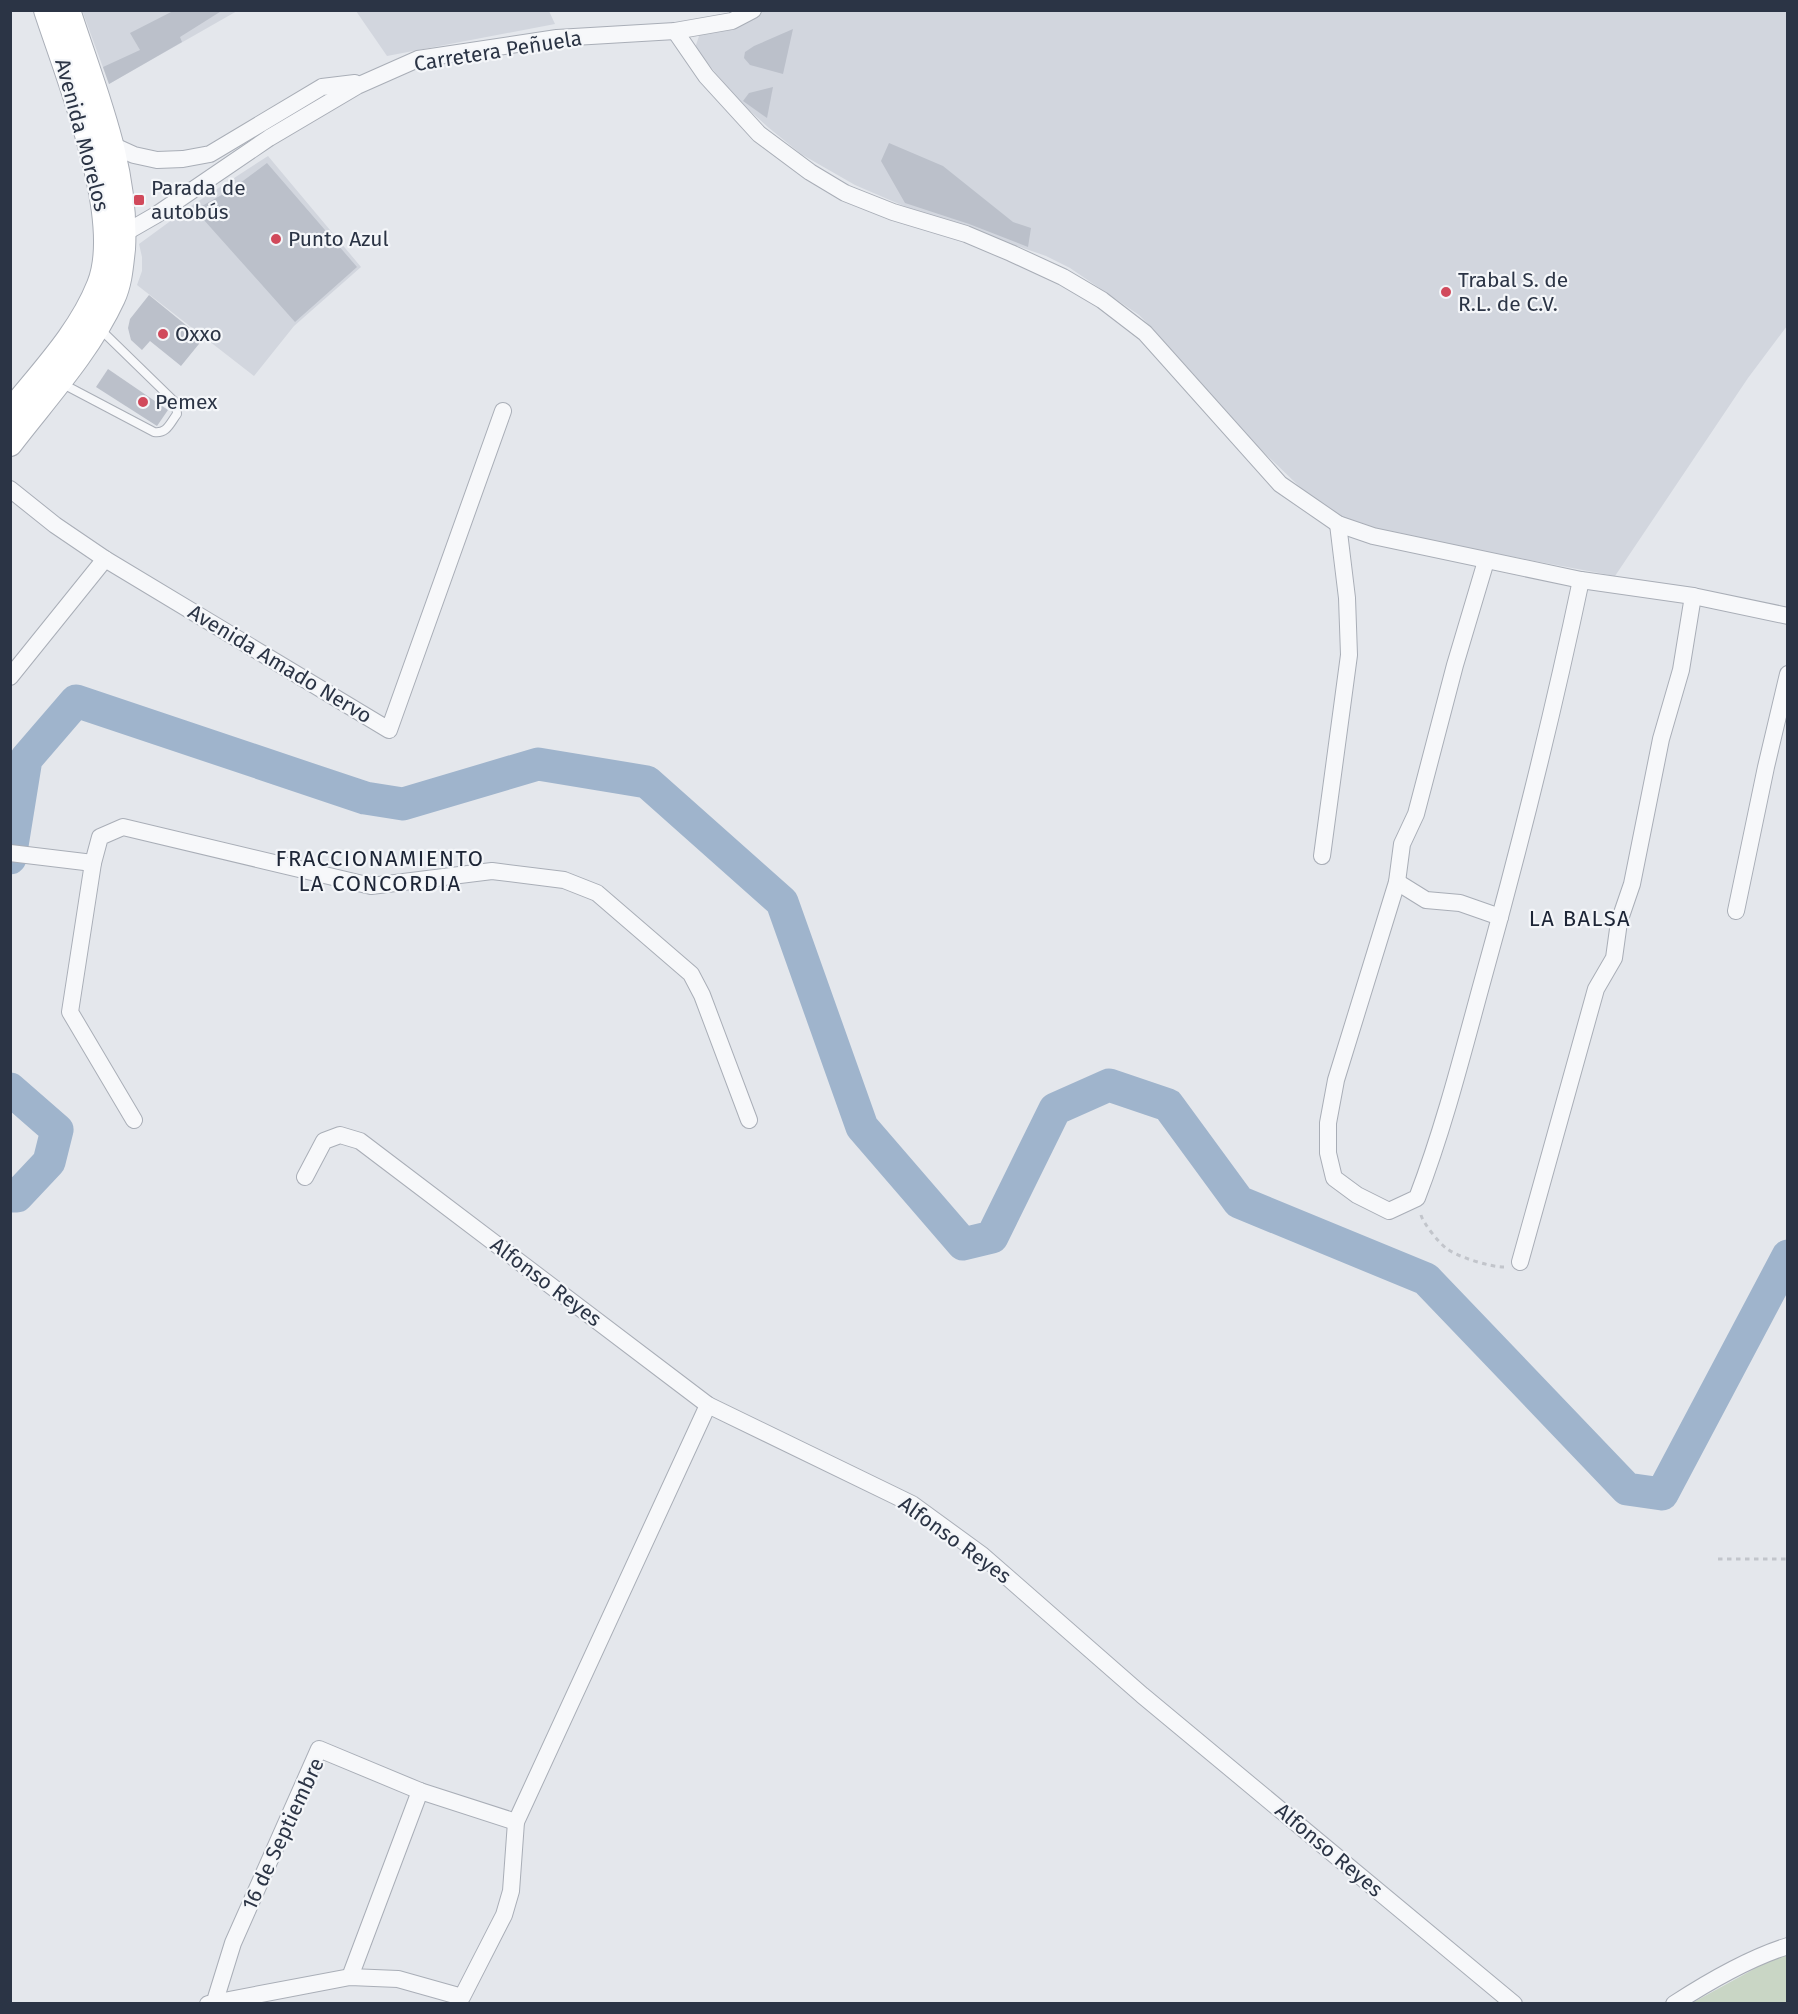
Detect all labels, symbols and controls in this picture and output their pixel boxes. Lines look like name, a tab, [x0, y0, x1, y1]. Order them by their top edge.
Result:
street label: Carretera Peñuela	[412, 25, 584, 77]
street label: Avenida Morelos	[49, 56, 115, 214]
place label: Parada de autobús	[151, 175, 246, 225]
marker: Parada de autobús	[132, 193, 146, 207]
place label: Punto Azul	[288, 226, 389, 252]
marker: Punto Azul	[269, 232, 283, 246]
place label: Trabal S. de R.L. de C.V.	[1458, 267, 1568, 317]
marker: Trabal S. de R.L. de C.V.	[1439, 285, 1453, 299]
place label: Oxxo	[175, 321, 222, 347]
marker: Oxxo	[156, 327, 170, 341]
place label: Pemex	[155, 389, 218, 415]
marker: Pemex	[136, 395, 150, 409]
street label: Avenida Amado Nervo	[183, 599, 377, 729]
district label: FRACCIONAMIENTO LA CONCORDIA	[276, 845, 484, 897]
district label: LA BALSA	[1529, 905, 1631, 932]
street label: Alfonso Reyes	[485, 1232, 607, 1332]
street label: Alfonso Reyes	[894, 1491, 1016, 1590]
street label: 16 de Septiembre	[236, 1754, 330, 1914]
street label: Alfonso Reyes	[1270, 1797, 1388, 1903]

